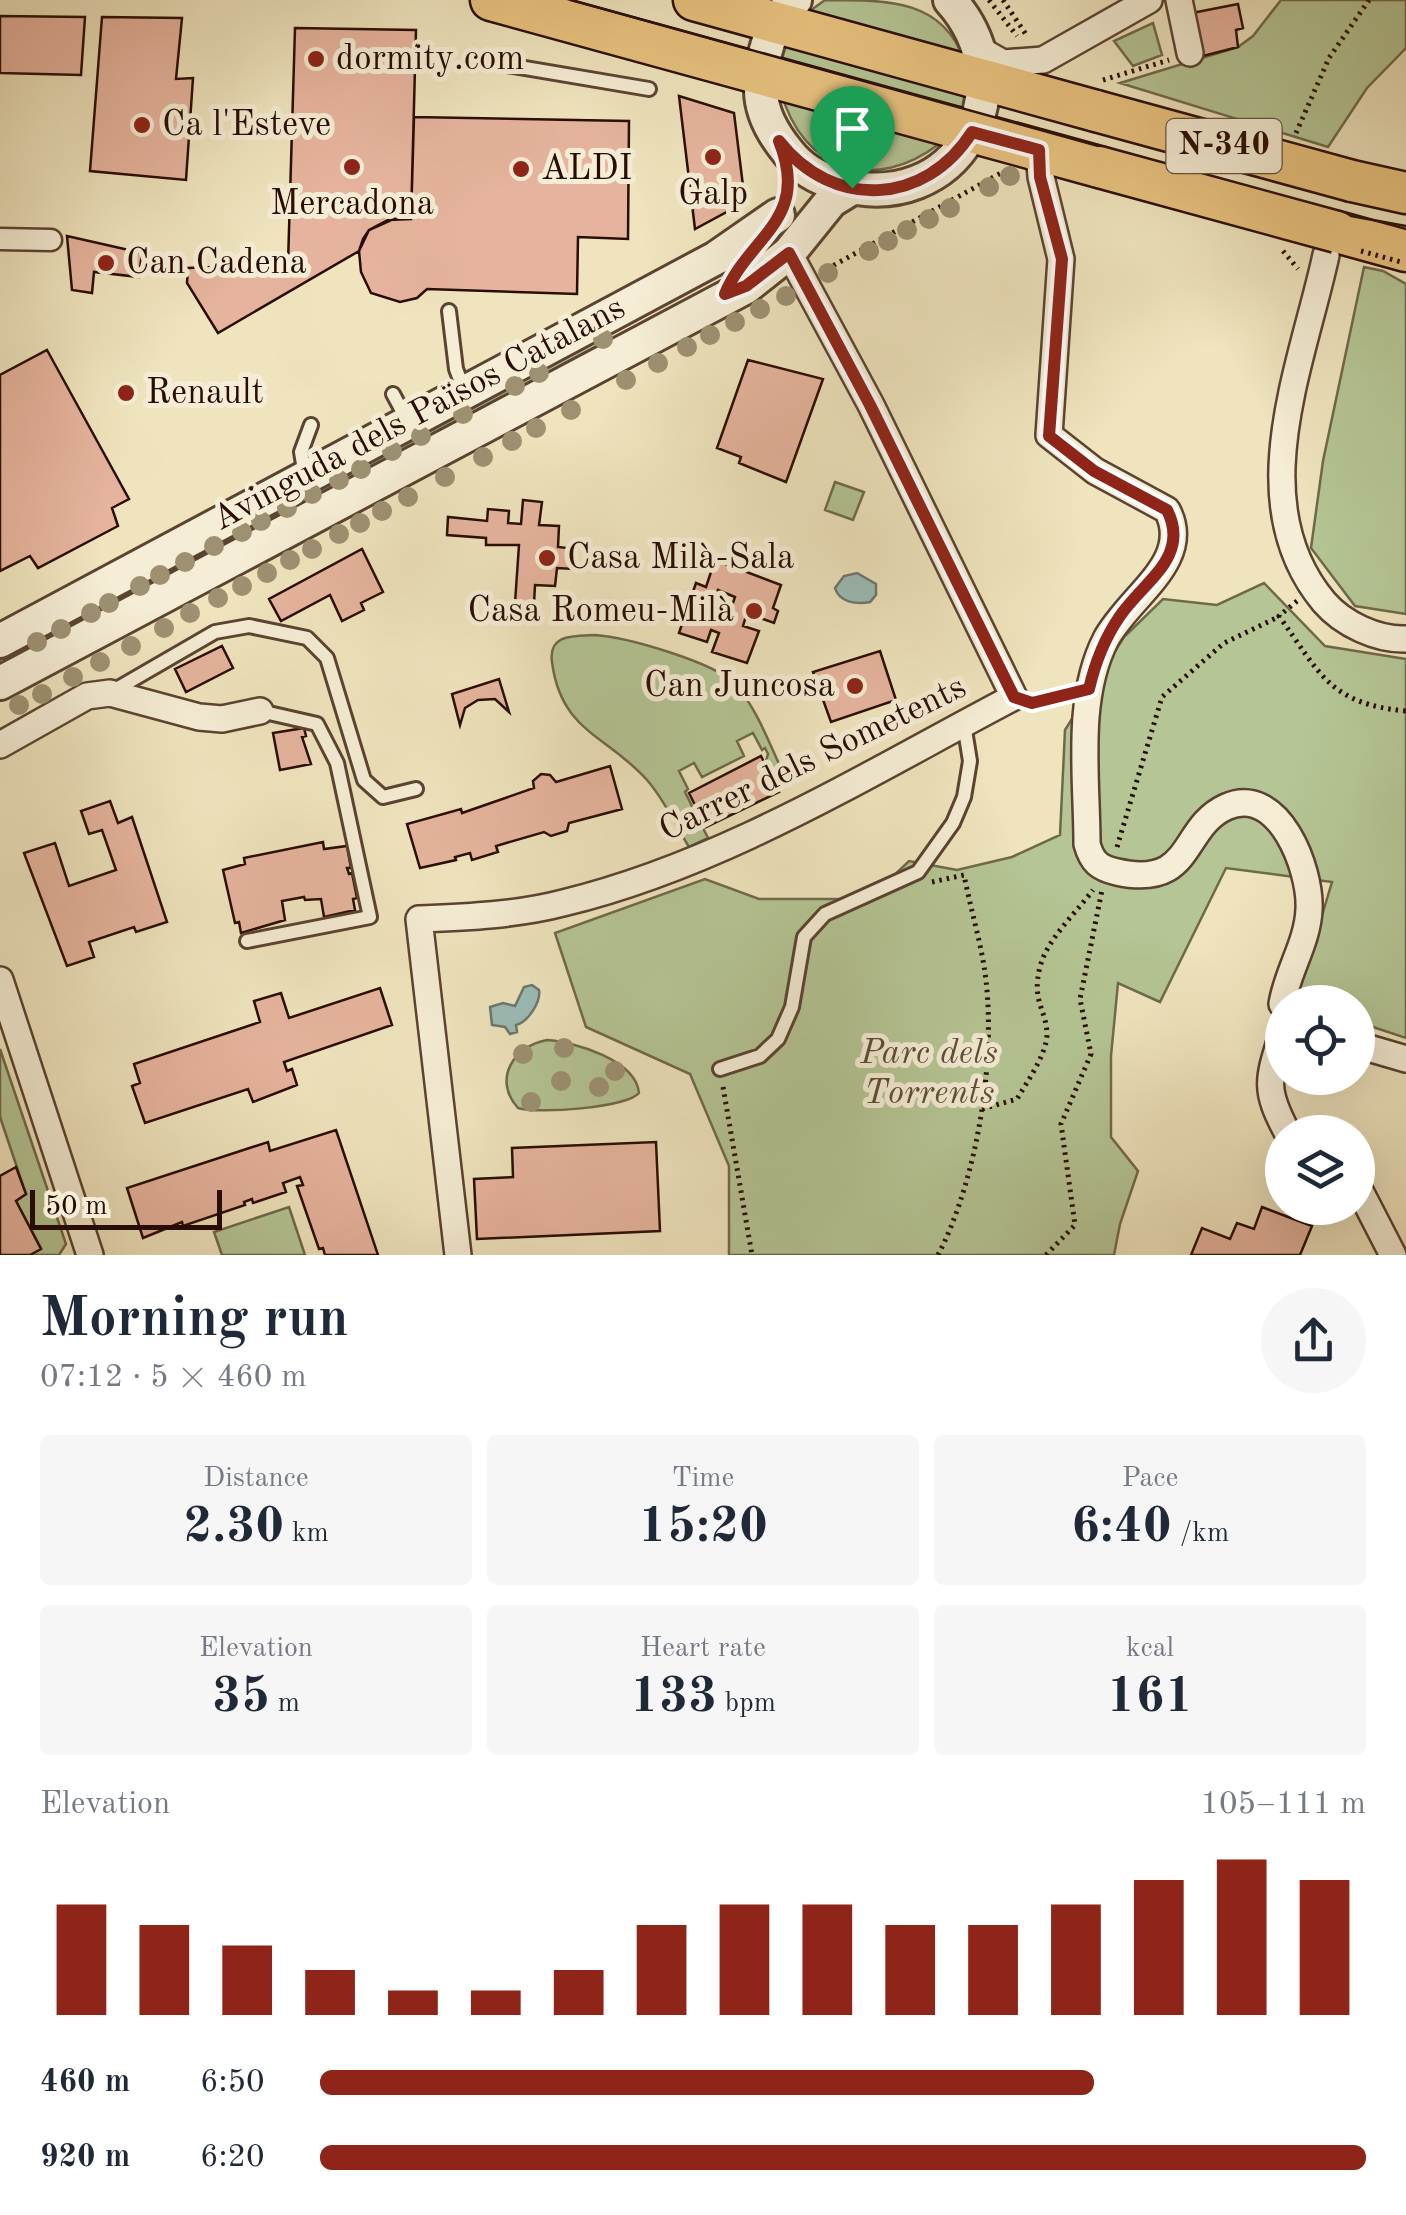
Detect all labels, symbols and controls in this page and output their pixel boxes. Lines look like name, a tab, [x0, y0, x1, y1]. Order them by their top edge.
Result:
place label: dormity.com	[336, 42, 524, 77]
marker: dormity.com	[305, 48, 327, 70]
pin	[810, 86, 895, 189]
icon: arrive	[825, 101, 880, 156]
place label: Ca l'Esteve	[162, 108, 331, 143]
marker: Ca l'Esteve	[131, 114, 153, 136]
road number: N-340	[1166, 119, 1282, 173]
marker: Galp	[702, 146, 724, 168]
place label: ALDI	[541, 152, 632, 187]
marker: Mercadona	[341, 156, 363, 178]
marker: ALDI	[510, 158, 532, 180]
place label: Galp	[678, 177, 748, 212]
place label: Mercadona	[270, 187, 434, 222]
place label: Can Cadena	[126, 246, 307, 281]
marker: Can Cadena	[95, 252, 117, 274]
street label: Avinguda dels Països Catalans	[207, 290, 631, 538]
place label: Renault	[146, 376, 264, 411]
marker: Renault	[115, 382, 137, 404]
place label: Casa Milà-Sala	[567, 541, 794, 576]
marker: Casa Milà-Sala	[536, 547, 558, 569]
place label: Casa Romeu-Milà	[468, 594, 734, 629]
marker: Casa Romeu-Milà	[743, 600, 765, 622]
place label: Can Juncosa	[644, 669, 835, 704]
street label: Carrer dels Sometents	[654, 670, 972, 848]
marker: Can Juncosa	[844, 675, 866, 697]
map controls	[1265, 985, 1375, 1225]
button: locate	[1265, 985, 1375, 1095]
park label: Parc dels Torrents	[859, 1036, 998, 1111]
button: layers	[1265, 1115, 1375, 1225]
scale bar	[30, 1185, 222, 1230]
text: 50 m	[45, 1193, 108, 1221]
button: share	[1261, 1288, 1366, 1393]
text: Morning run	[40, 1293, 349, 1348]
text: 07:12 · 5 × 460 m	[40, 1362, 307, 1394]
text: Distance	[203, 1465, 309, 1493]
text: Time	[672, 1465, 734, 1493]
text: Pace	[1122, 1465, 1178, 1493]
text: 2.30	[183, 1503, 284, 1553]
text: 15:20	[638, 1503, 768, 1553]
text: 6:40	[1071, 1503, 1172, 1553]
text: km	[284, 1520, 329, 1548]
text: /km	[1172, 1520, 1229, 1548]
text: Elevation	[199, 1635, 313, 1663]
text: Heart rate	[640, 1635, 766, 1663]
text: kcal	[1126, 1635, 1174, 1663]
text: 35	[212, 1673, 270, 1723]
text: 133	[630, 1673, 717, 1723]
text: 161	[1107, 1673, 1194, 1723]
text: m	[270, 1690, 300, 1718]
text: bpm	[717, 1690, 776, 1718]
text: Elevation	[40, 1789, 170, 1821]
text: 105–111 m	[1200, 1789, 1366, 1821]
text: 460 m	[40, 2067, 130, 2099]
text: 6:50	[200, 2067, 265, 2099]
text: 920 m	[40, 2142, 130, 2174]
text: 6:20	[200, 2142, 265, 2174]

